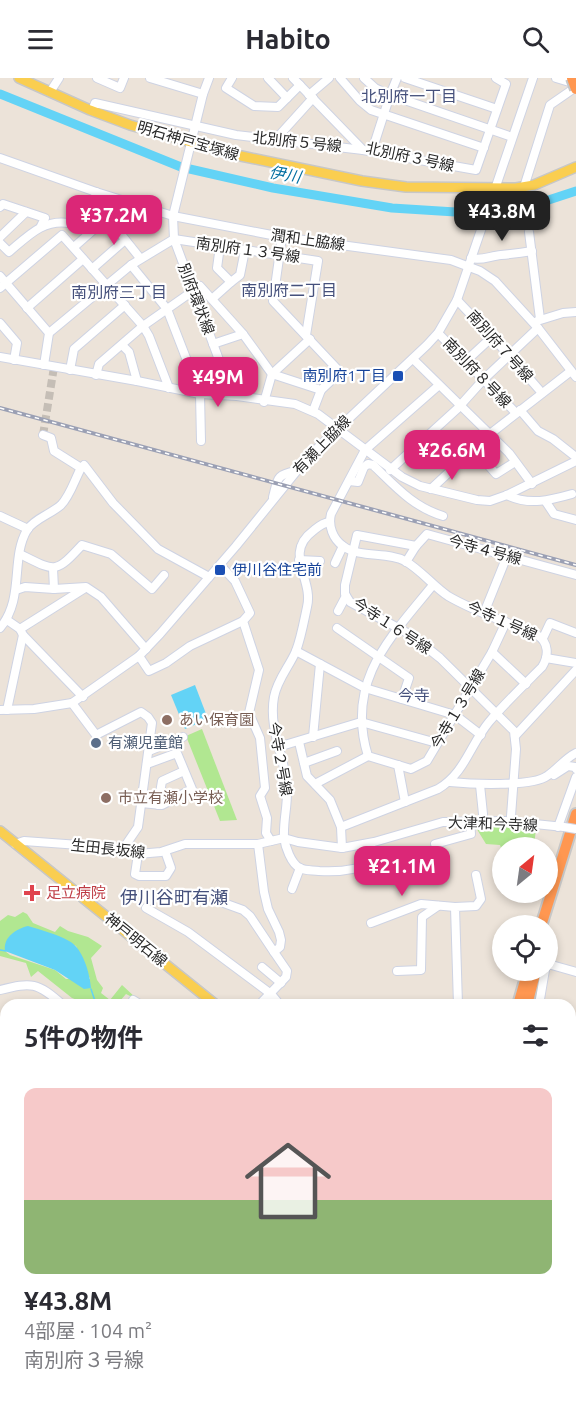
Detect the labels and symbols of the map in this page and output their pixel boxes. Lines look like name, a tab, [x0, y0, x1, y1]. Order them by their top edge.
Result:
district label: 北別府一丁目	[361, 87, 457, 105]
street label: 明石神戸宝塚線	[135, 118, 241, 163]
street label: 北別府５号線	[251, 128, 343, 155]
street label: 北別府３号線	[364, 139, 456, 174]
water label: 伊川	[268, 162, 304, 186]
pin: ¥43.8M	[453, 191, 551, 242]
pin: ¥37.2M	[65, 195, 163, 246]
street label: 潤和上脇線	[270, 226, 346, 253]
street label: 南別府１３号線	[195, 234, 301, 265]
street label: 別府環状線	[175, 261, 218, 337]
district label: 南別府二丁目	[241, 281, 337, 299]
district label: 南別府三丁目	[71, 283, 167, 301]
street label: 南別府７号線	[464, 307, 537, 385]
street label: 南別府８号線	[440, 334, 515, 411]
pin: ¥49M	[182, 357, 254, 408]
place label: 南別府1丁目	[303, 367, 386, 384]
marker: 南別府1丁目	[391, 369, 405, 383]
street label: 有瀬上脇線	[289, 412, 354, 478]
pin: ¥26.6M	[403, 430, 501, 481]
street label: 今寺４号線	[447, 532, 524, 567]
place label: 伊川谷住宅前	[232, 561, 322, 578]
marker: 伊川谷住宅前	[213, 563, 227, 577]
street label: 今寺１６号線	[350, 594, 435, 657]
street label: 今寺１号線	[464, 598, 540, 644]
street label: 今寺１３号線	[427, 666, 488, 752]
district label: 今寺	[398, 686, 430, 704]
place label: あい保育園	[179, 711, 254, 728]
marker: あい保育園	[160, 713, 174, 727]
street label: 今寺２号線	[266, 720, 295, 797]
place label: 有瀬児童館	[108, 734, 183, 751]
marker: 有瀬児童館	[89, 736, 103, 750]
place label: 市立有瀬小学校	[118, 789, 223, 806]
marker: 市立有瀬小学校	[99, 791, 113, 805]
street label: 大津和今寺線	[448, 813, 538, 834]
street label: 生田長坂線	[70, 836, 146, 861]
north arrow	[492, 837, 558, 903]
pin: ¥21.1M	[353, 846, 451, 897]
marker: 足立病院	[23, 884, 41, 902]
place label: 足立病院	[46, 884, 106, 901]
district label: 伊川谷町有瀬	[120, 887, 228, 907]
street label: 神戸明石線	[102, 909, 171, 970]

